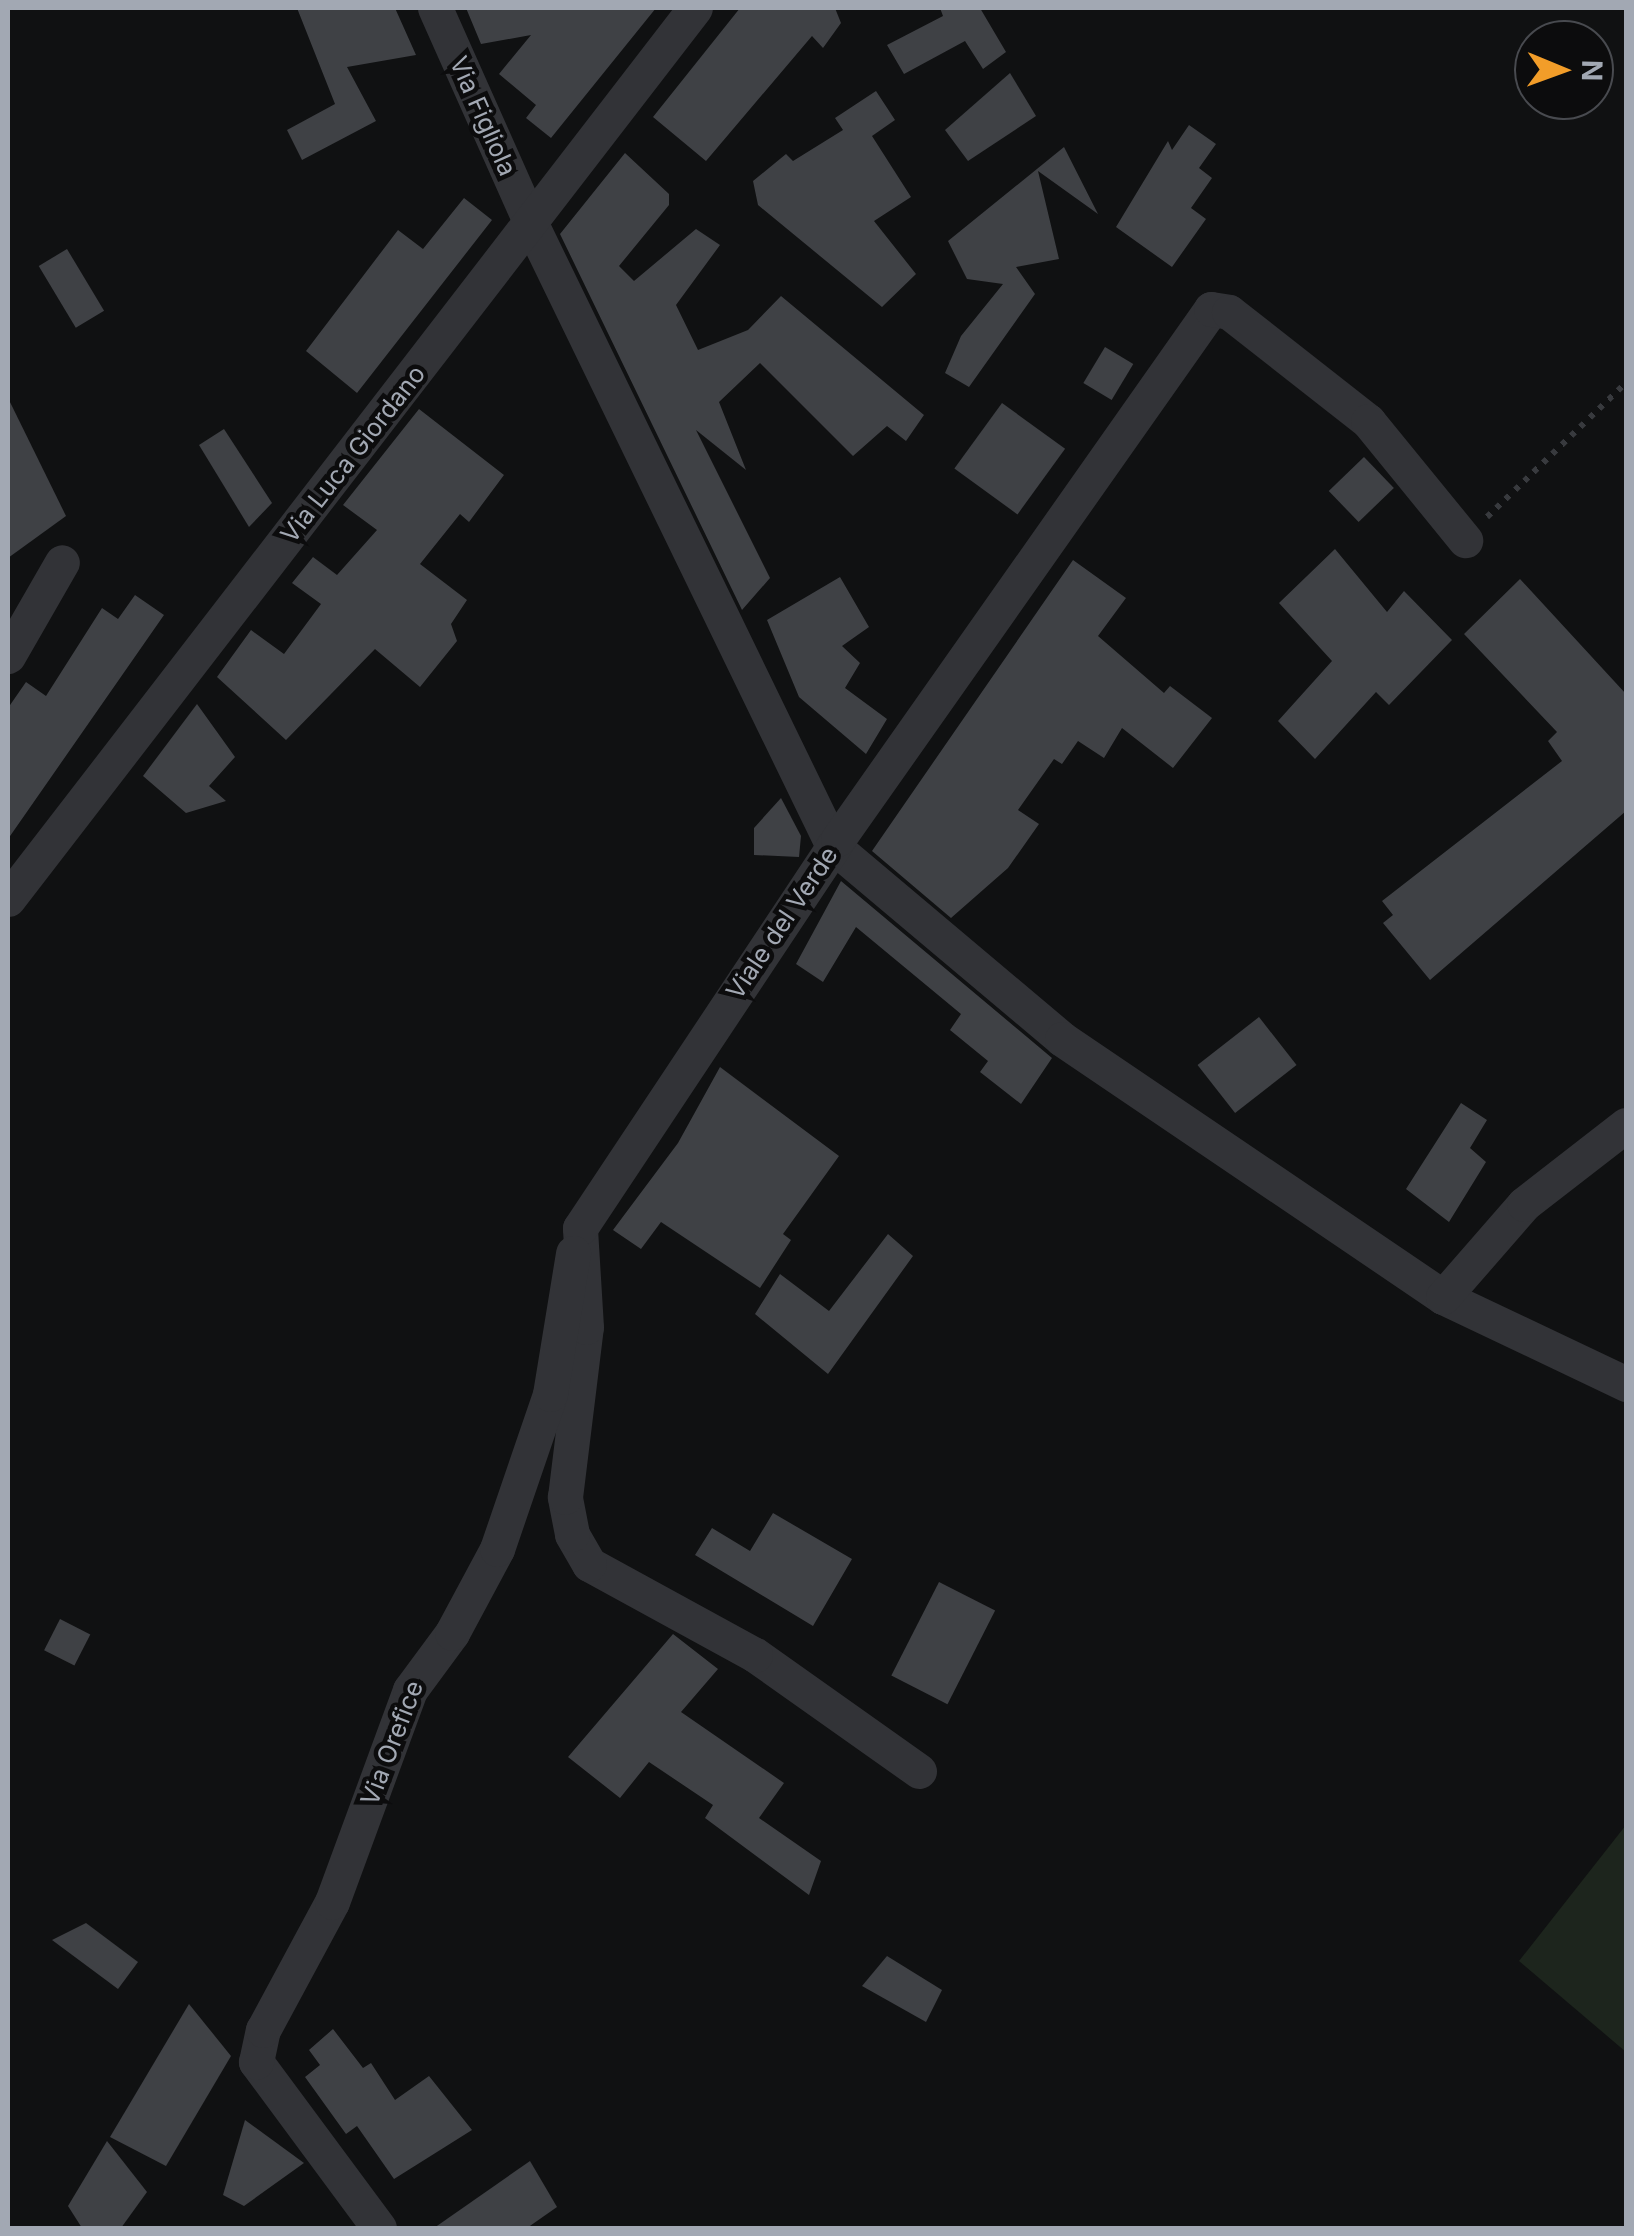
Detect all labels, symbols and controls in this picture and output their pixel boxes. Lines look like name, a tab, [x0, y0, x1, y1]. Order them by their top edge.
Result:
north arrow	[1514, 20, 1614, 120]
street label: Via Figliola	[443, 52, 523, 180]
text: N	[1575, 60, 1609, 81]
street label: Via Luca Giordano	[274, 359, 432, 549]
street label: Viale del Verde	[720, 841, 844, 1005]
street label: Via Orefice	[354, 1676, 430, 1810]

